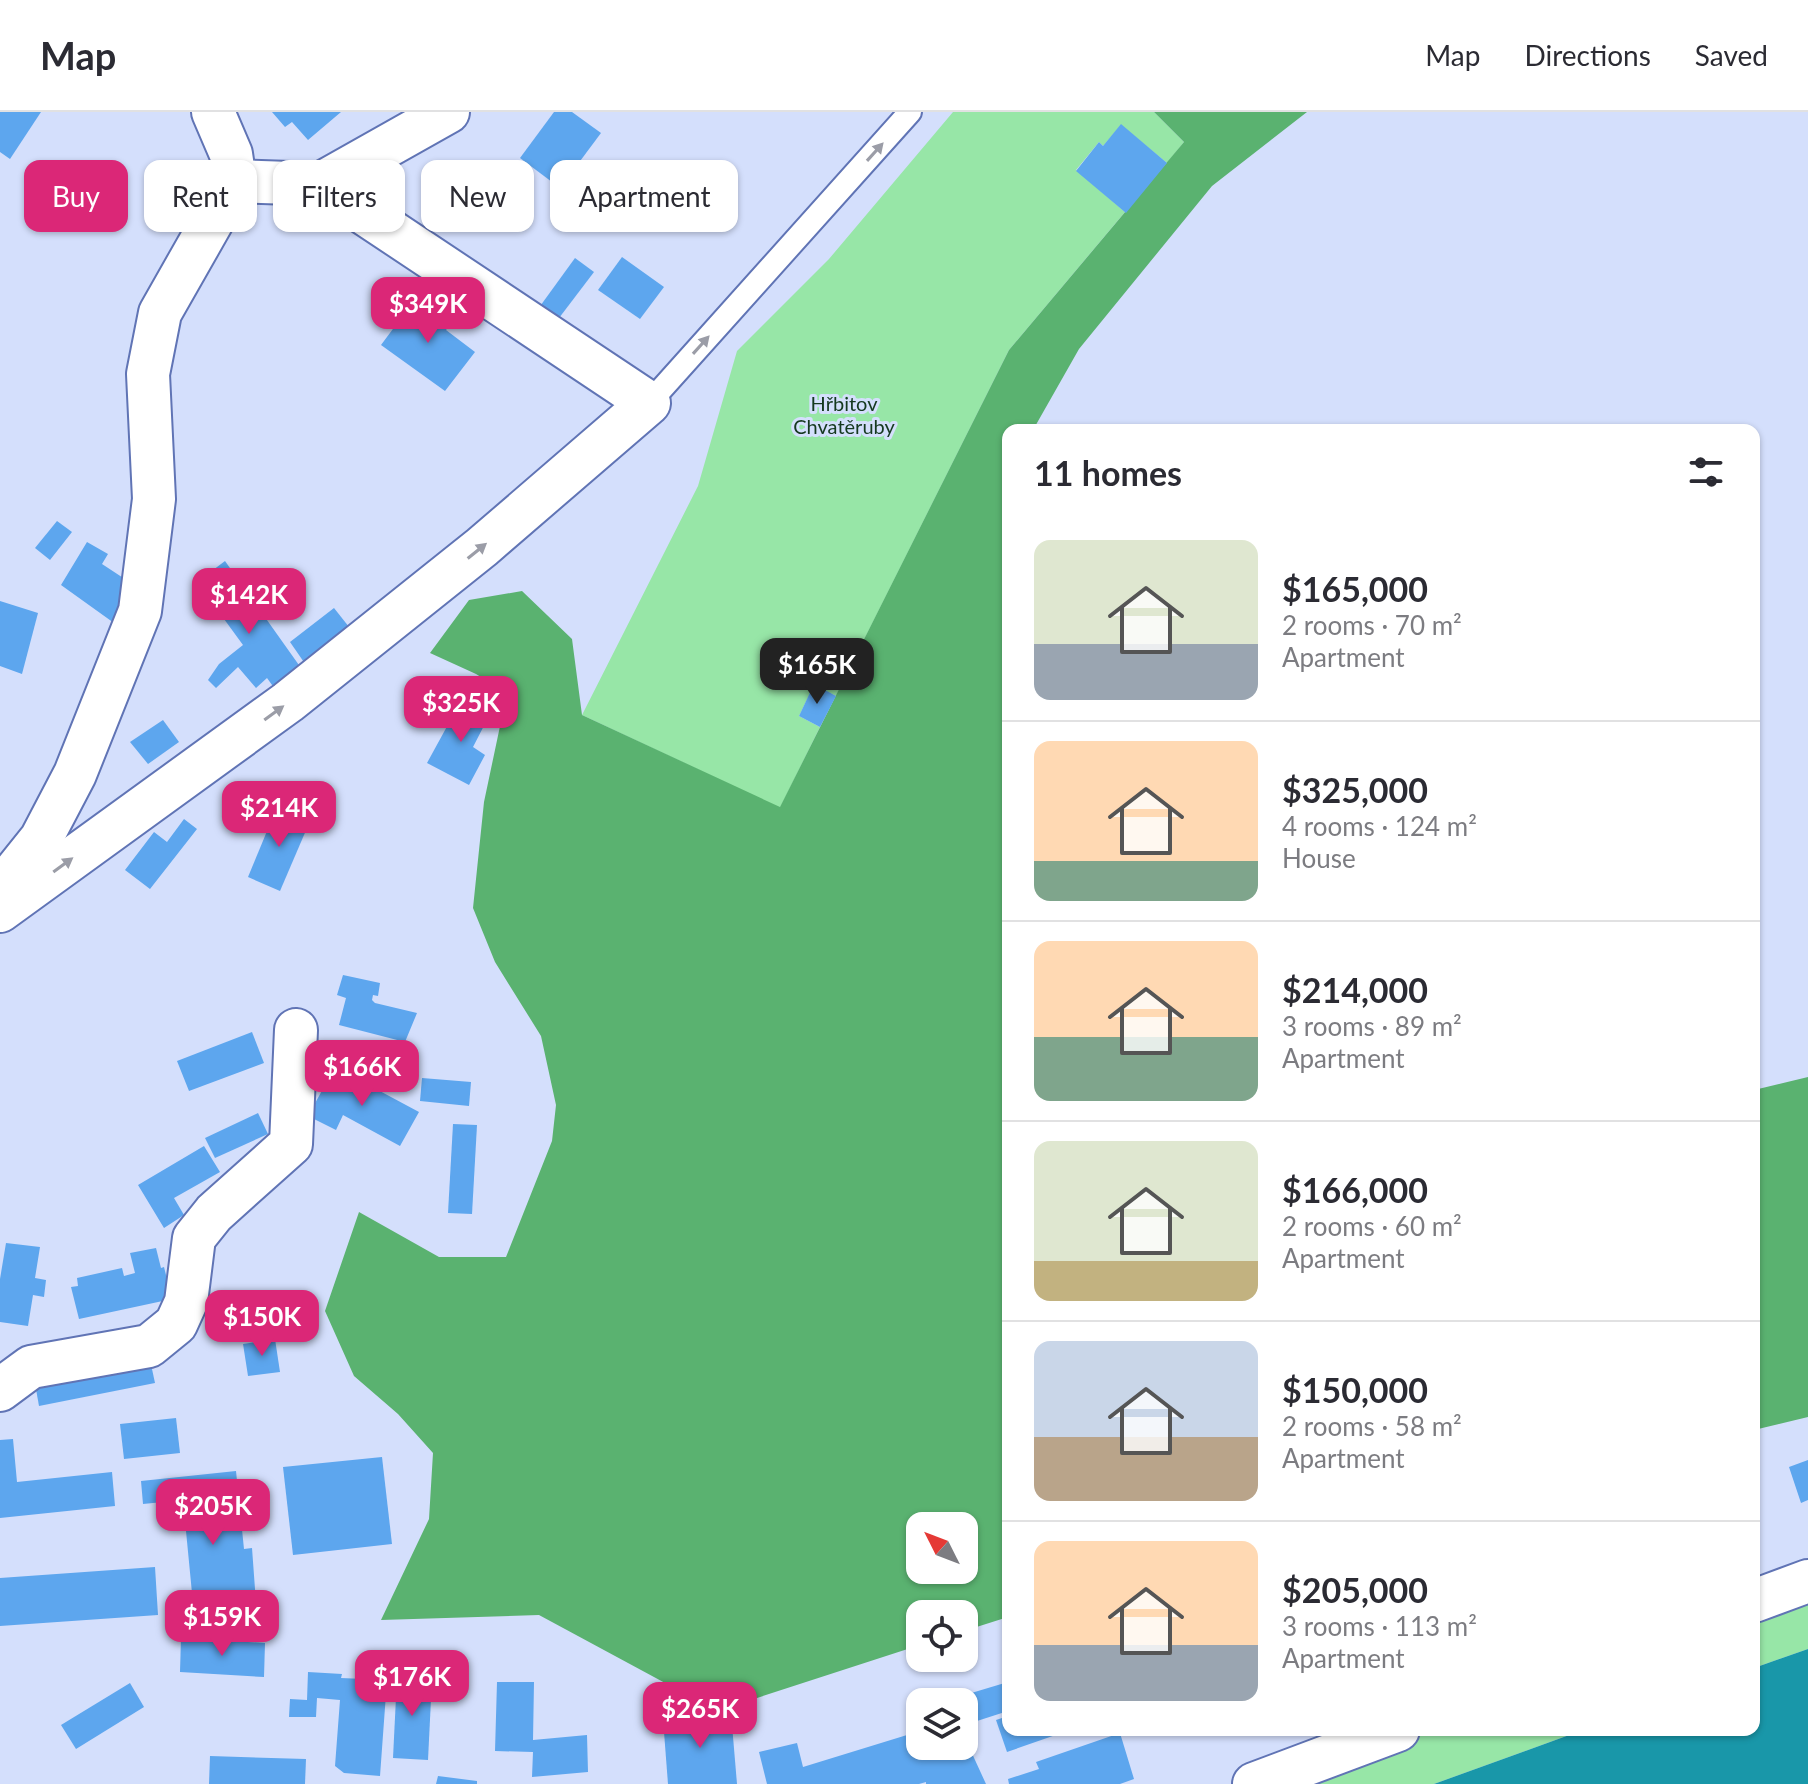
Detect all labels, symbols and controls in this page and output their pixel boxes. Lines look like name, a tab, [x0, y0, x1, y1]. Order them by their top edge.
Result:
text: Map	[40, 32, 116, 78]
text: Map	[1425, 38, 1480, 72]
text: Directions	[1524, 38, 1651, 72]
text: Saved	[1695, 38, 1768, 72]
one-way arrow	[866, 143, 884, 162]
chip: Buy	[24, 160, 128, 232]
chip: Rent	[144, 160, 257, 232]
chip: Filters	[273, 160, 405, 232]
chip: New	[421, 160, 534, 232]
chip: Apartment	[550, 160, 738, 232]
pin: $349K	[372, 277, 484, 345]
text: $349K	[389, 287, 467, 319]
one-way arrow	[692, 335, 710, 355]
park label: Hřbitov Chvatěruby	[793, 391, 895, 438]
icon: filters	[1684, 450, 1728, 494]
text: 11 homes	[1034, 452, 1182, 493]
one-way arrow	[467, 543, 487, 559]
pin: $142K	[193, 568, 305, 636]
text: $165,000	[1282, 568, 1428, 609]
icon: home	[1098, 572, 1194, 668]
text: $142K	[210, 578, 288, 610]
text: 2 rooms · 70 m²	[1282, 609, 1462, 641]
pin: $165K	[761, 638, 873, 706]
text: Apartment	[1282, 641, 1405, 673]
text: $165K	[778, 648, 856, 680]
pin: $325K	[405, 676, 517, 744]
text: $325K	[422, 686, 500, 718]
one-way arrow	[264, 705, 284, 721]
text: $325,000	[1282, 769, 1428, 810]
icon: home	[1098, 773, 1194, 869]
pin: $214K	[223, 781, 335, 849]
text: $214K	[240, 791, 318, 823]
text: 4 rooms · 124 m²	[1282, 810, 1477, 842]
text: House	[1282, 842, 1356, 874]
one-way arrow	[53, 858, 74, 873]
text: $214,000	[1282, 969, 1428, 1010]
icon: home	[1098, 973, 1194, 1069]
text: 3 rooms · 89 m²	[1282, 1010, 1462, 1042]
pin: $166K	[306, 1040, 418, 1108]
text: Apartment	[1282, 1042, 1405, 1074]
text: $166K	[323, 1050, 401, 1082]
text: $166,000	[1282, 1169, 1428, 1210]
icon: home	[1098, 1173, 1194, 1269]
text: 2 rooms · 60 m²	[1282, 1210, 1462, 1242]
text: Apartment	[1282, 1242, 1405, 1274]
pin: $150K	[206, 1290, 318, 1358]
text: $150K	[223, 1300, 301, 1332]
text: $150,000	[1282, 1369, 1428, 1410]
icon: home	[1098, 1373, 1194, 1469]
text: 2 rooms · 58 m²	[1282, 1410, 1462, 1442]
text: Apartment	[1282, 1442, 1405, 1474]
pin: $205K	[157, 1479, 269, 1547]
text: $205K	[174, 1489, 252, 1521]
north arrow	[906, 1512, 978, 1584]
map controls	[906, 1512, 978, 1760]
text: $205,000	[1282, 1569, 1428, 1610]
icon: home	[1098, 1573, 1194, 1669]
pin: $159K	[166, 1590, 278, 1658]
text: $159K	[183, 1600, 261, 1632]
button: locate	[906, 1600, 978, 1672]
text: 3 rooms · 113 m²	[1282, 1610, 1477, 1642]
text: Apartment	[1282, 1642, 1405, 1674]
pin: $176K	[356, 1650, 468, 1718]
text: $176K	[373, 1660, 451, 1692]
pin: $265K	[644, 1682, 756, 1750]
button: layers	[906, 1688, 978, 1760]
text: $265K	[661, 1692, 739, 1724]

